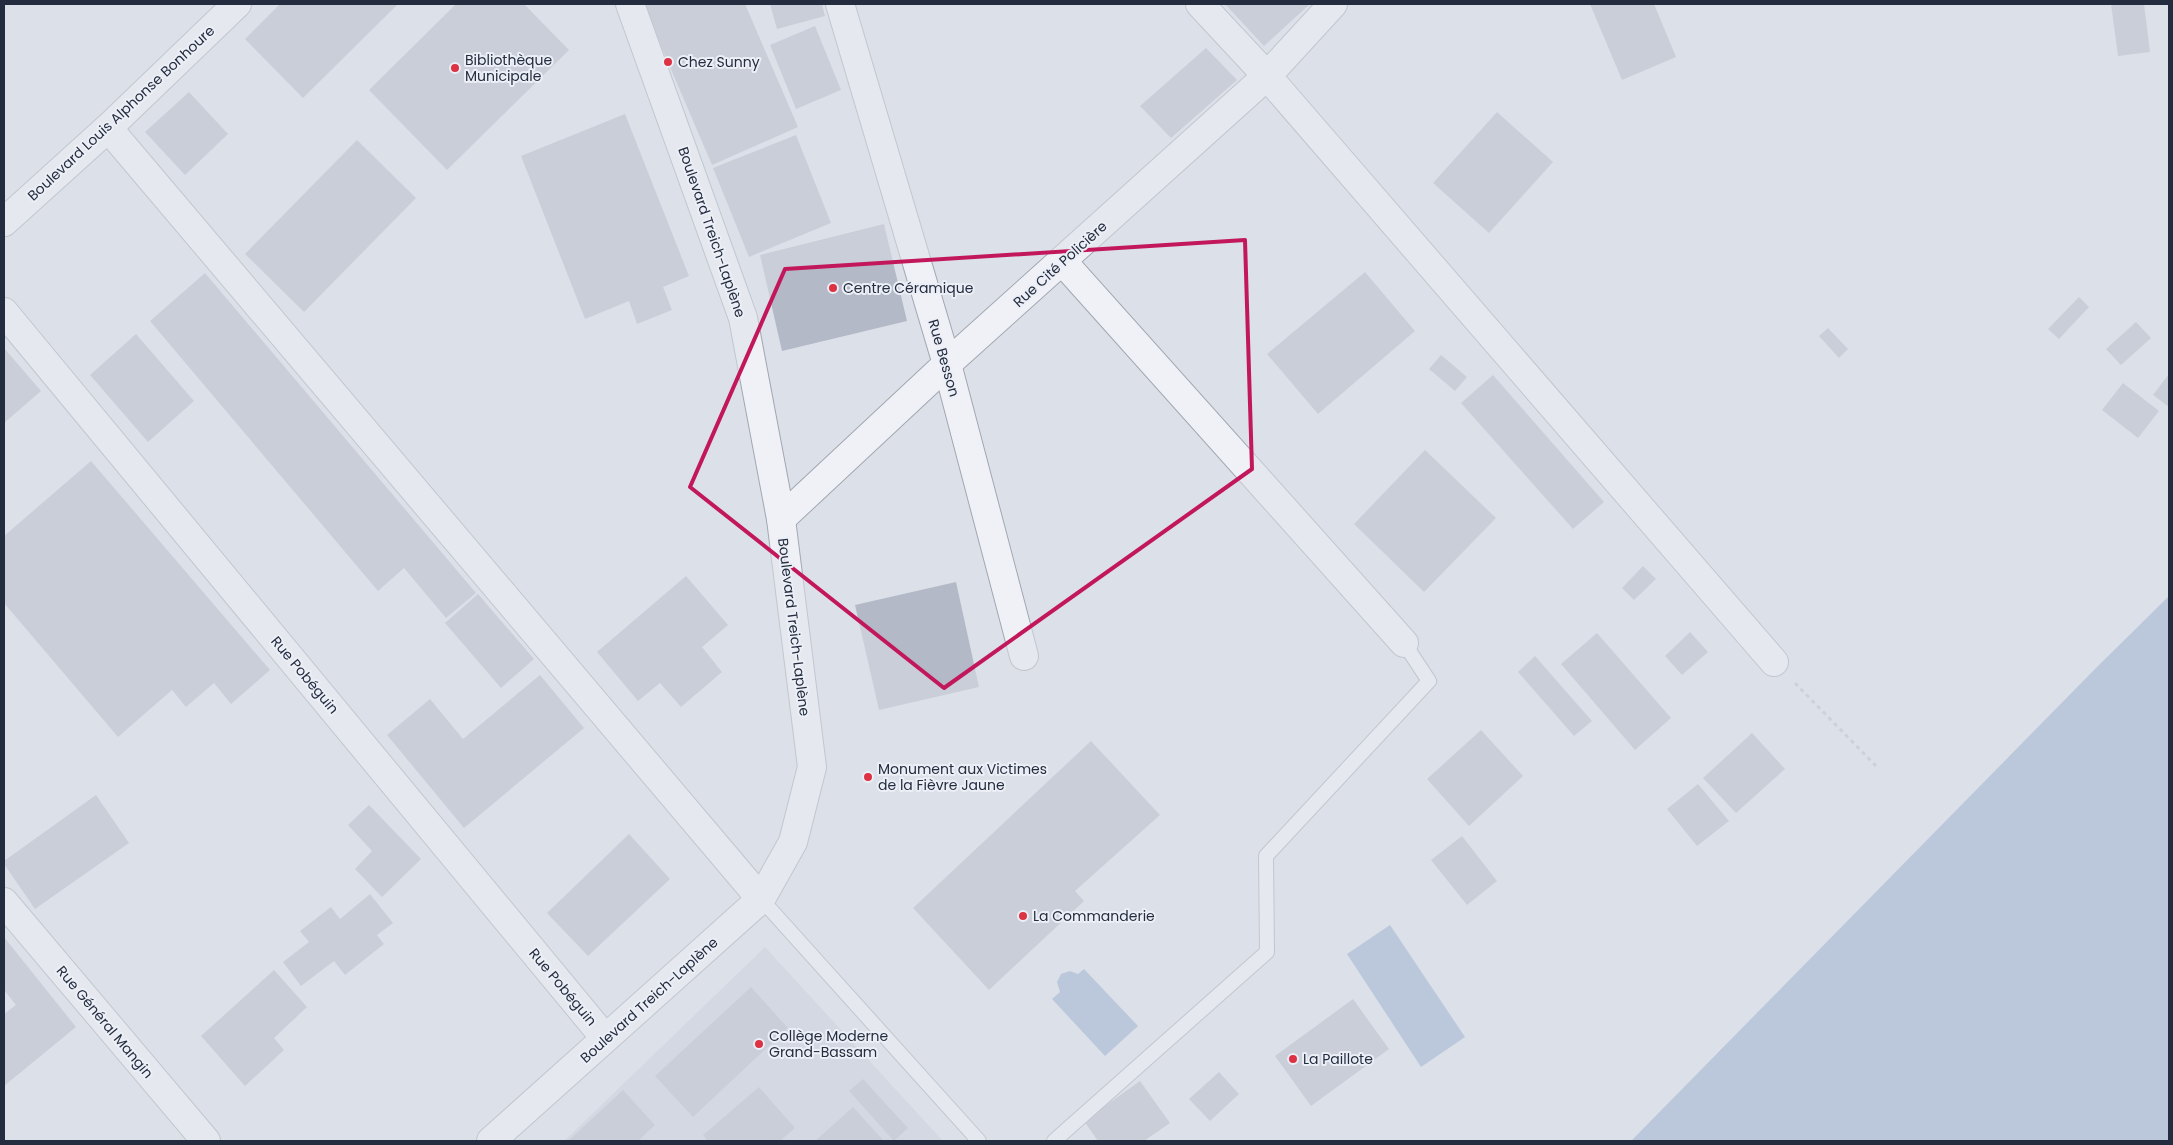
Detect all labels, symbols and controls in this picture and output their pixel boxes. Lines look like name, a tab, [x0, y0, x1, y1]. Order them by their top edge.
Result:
street label: Boulevard Louis Alphonse Bonhoure	[23, 21, 219, 205]
place label: Bibliothèque Municipale	[465, 50, 552, 86]
place label: Chez Sunny	[678, 52, 760, 72]
marker: Chez Sunny	[662, 56, 674, 68]
marker: Bibliothèque Municipale	[449, 62, 461, 74]
street label: Boulevard Treich-Laplène	[673, 144, 751, 320]
street label: Rue Cité Policière	[1009, 216, 1112, 312]
place label: Centre Céramique	[843, 278, 974, 298]
marker: Centre Céramique	[827, 282, 839, 294]
street label: Rue Besson	[923, 317, 965, 399]
street label: Boulevard Treich-Laplène	[773, 537, 815, 717]
street label: Rue Pobéguin	[267, 632, 343, 718]
place label: Monument aux Victimes de la Fièvre Jaune	[878, 759, 1047, 795]
marker: Monument aux Victimes de la Fièvre Jaune	[862, 771, 874, 783]
place label: La Commanderie	[1033, 906, 1155, 926]
marker: La Commanderie	[1017, 910, 1029, 922]
street label: Boulevard Treich-Laplène	[576, 932, 723, 1067]
street label: Rue Pobéguin	[525, 944, 601, 1030]
street label: Rue Général Mangin	[52, 961, 158, 1083]
place label: Collège Moderne Grand-Bassam	[769, 1026, 889, 1062]
marker: Collège Moderne Grand-Bassam	[753, 1038, 765, 1050]
place label: La Paillote	[1303, 1049, 1373, 1069]
marker: La Paillote	[1287, 1053, 1299, 1065]

